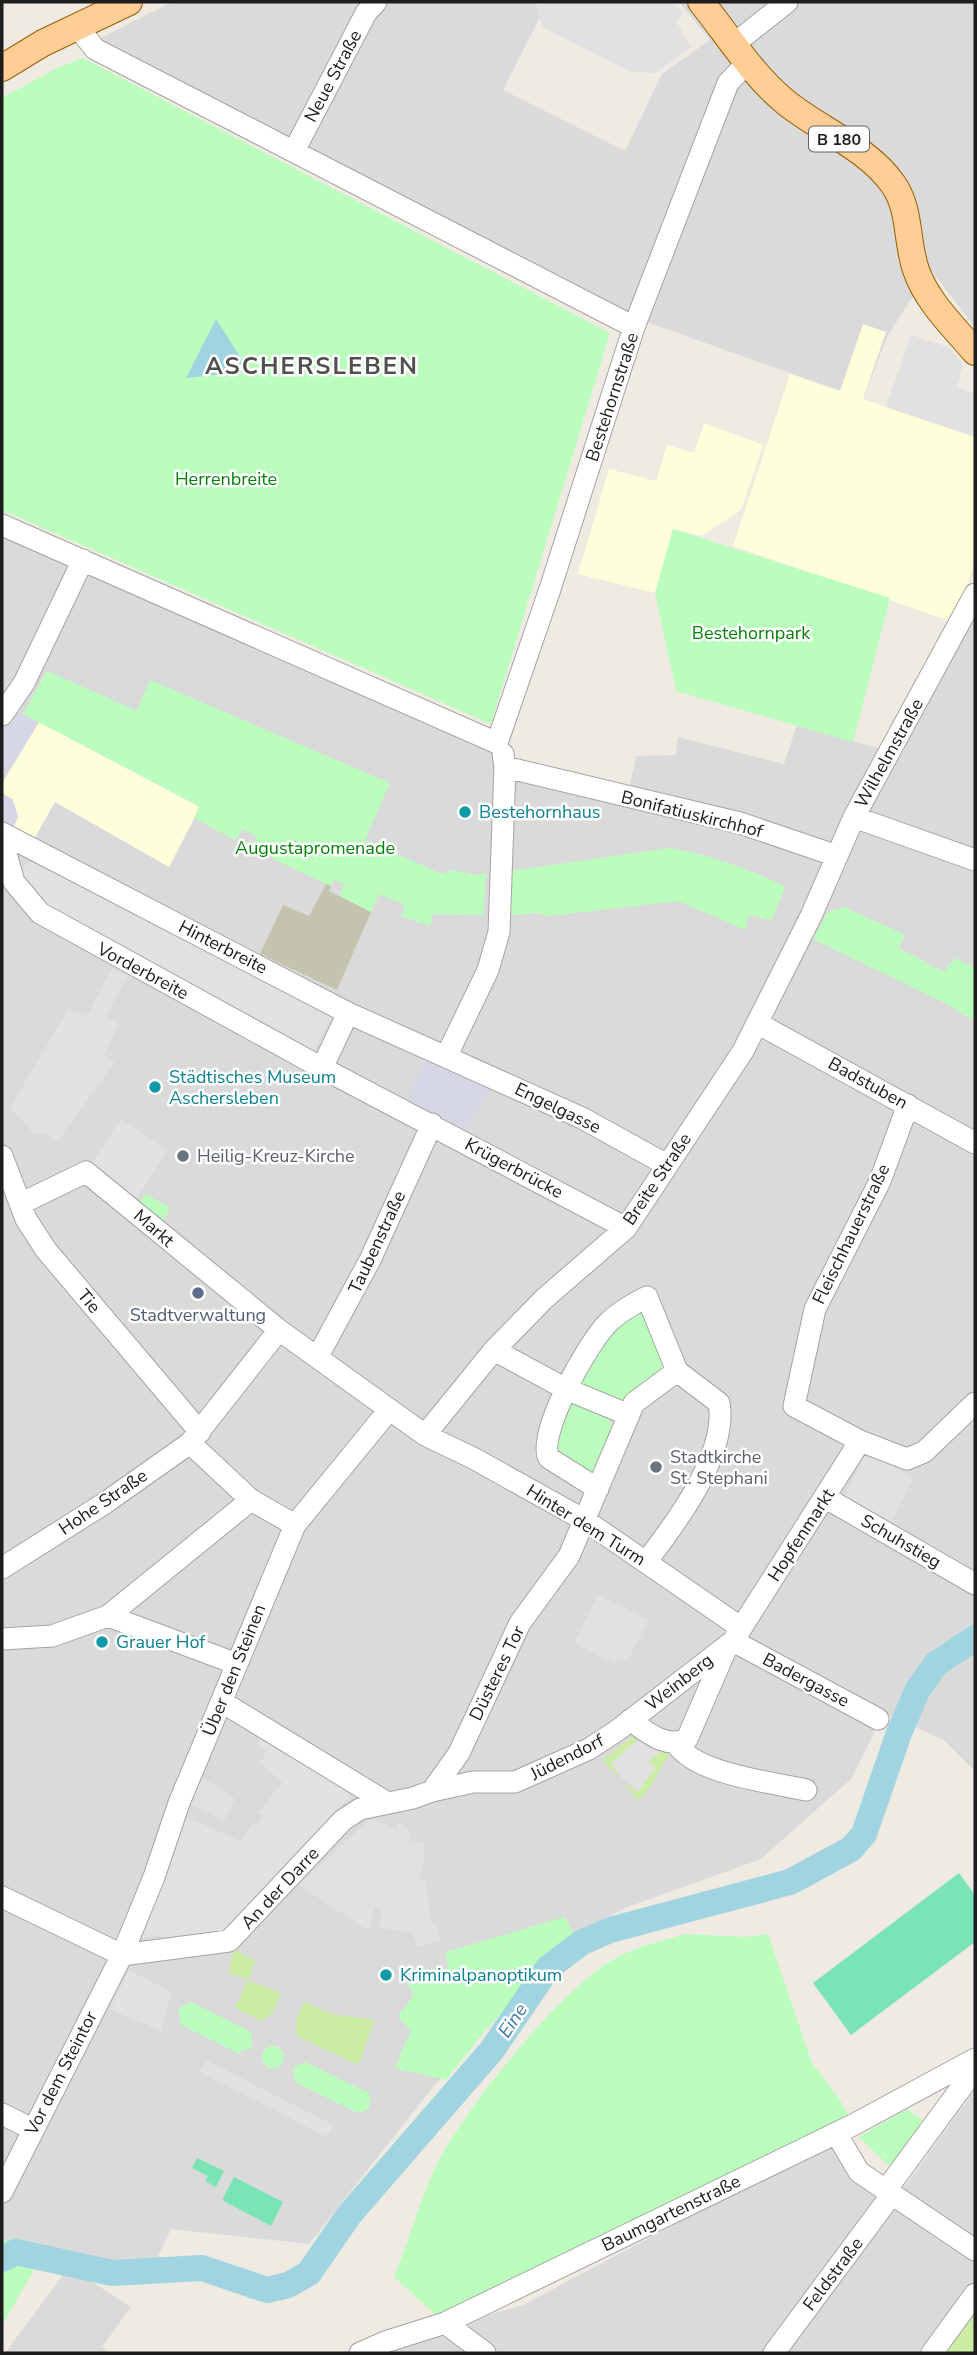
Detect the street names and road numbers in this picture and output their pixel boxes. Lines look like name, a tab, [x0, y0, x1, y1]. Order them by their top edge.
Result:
street label: Neue Straße	[299, 26, 367, 126]
road number: B 180	[809, 127, 869, 152]
street label: Bestehornstraße	[580, 329, 644, 465]
street label: Wilhelmstraße	[849, 694, 929, 812]
street label: Bonifatiuskirchhof	[619, 785, 766, 843]
street label: Hinterbreite	[174, 914, 272, 980]
street label: Vorderbreite	[92, 936, 193, 1005]
street label: Badstuben	[824, 1051, 912, 1115]
street label: Engelgasse	[511, 1077, 605, 1139]
street label: Breite Straße	[617, 1128, 697, 1230]
street label: Krügerbrücke	[461, 1132, 567, 1204]
street label: Fleischhauerstraße	[807, 1160, 895, 1308]
street label: Taubenstraße	[343, 1187, 411, 1297]
street label: Markt	[129, 1204, 180, 1253]
street label: Tie	[72, 1284, 106, 1318]
street label: Hohe Straße	[54, 1464, 152, 1540]
street label: Hinter dem Turm	[522, 1479, 650, 1571]
street label: Hopfenmarkt	[762, 1483, 840, 1586]
street label: Schuhstieg	[856, 1508, 946, 1574]
street label: Über den Steinen	[197, 1601, 271, 1739]
street label: Düsteres Tor	[464, 1621, 531, 1725]
street label: Badergasse	[758, 1647, 854, 1713]
street label: Weinberg	[640, 1648, 718, 1716]
street label: Jüdendorf	[525, 1728, 609, 1786]
street label: An der Darre	[236, 1842, 324, 1934]
street label: Vor dem Steintor	[19, 2006, 103, 2140]
street label: Baumgartenstraße	[598, 2169, 744, 2257]
street label: Feldstraße	[797, 2232, 869, 2316]

